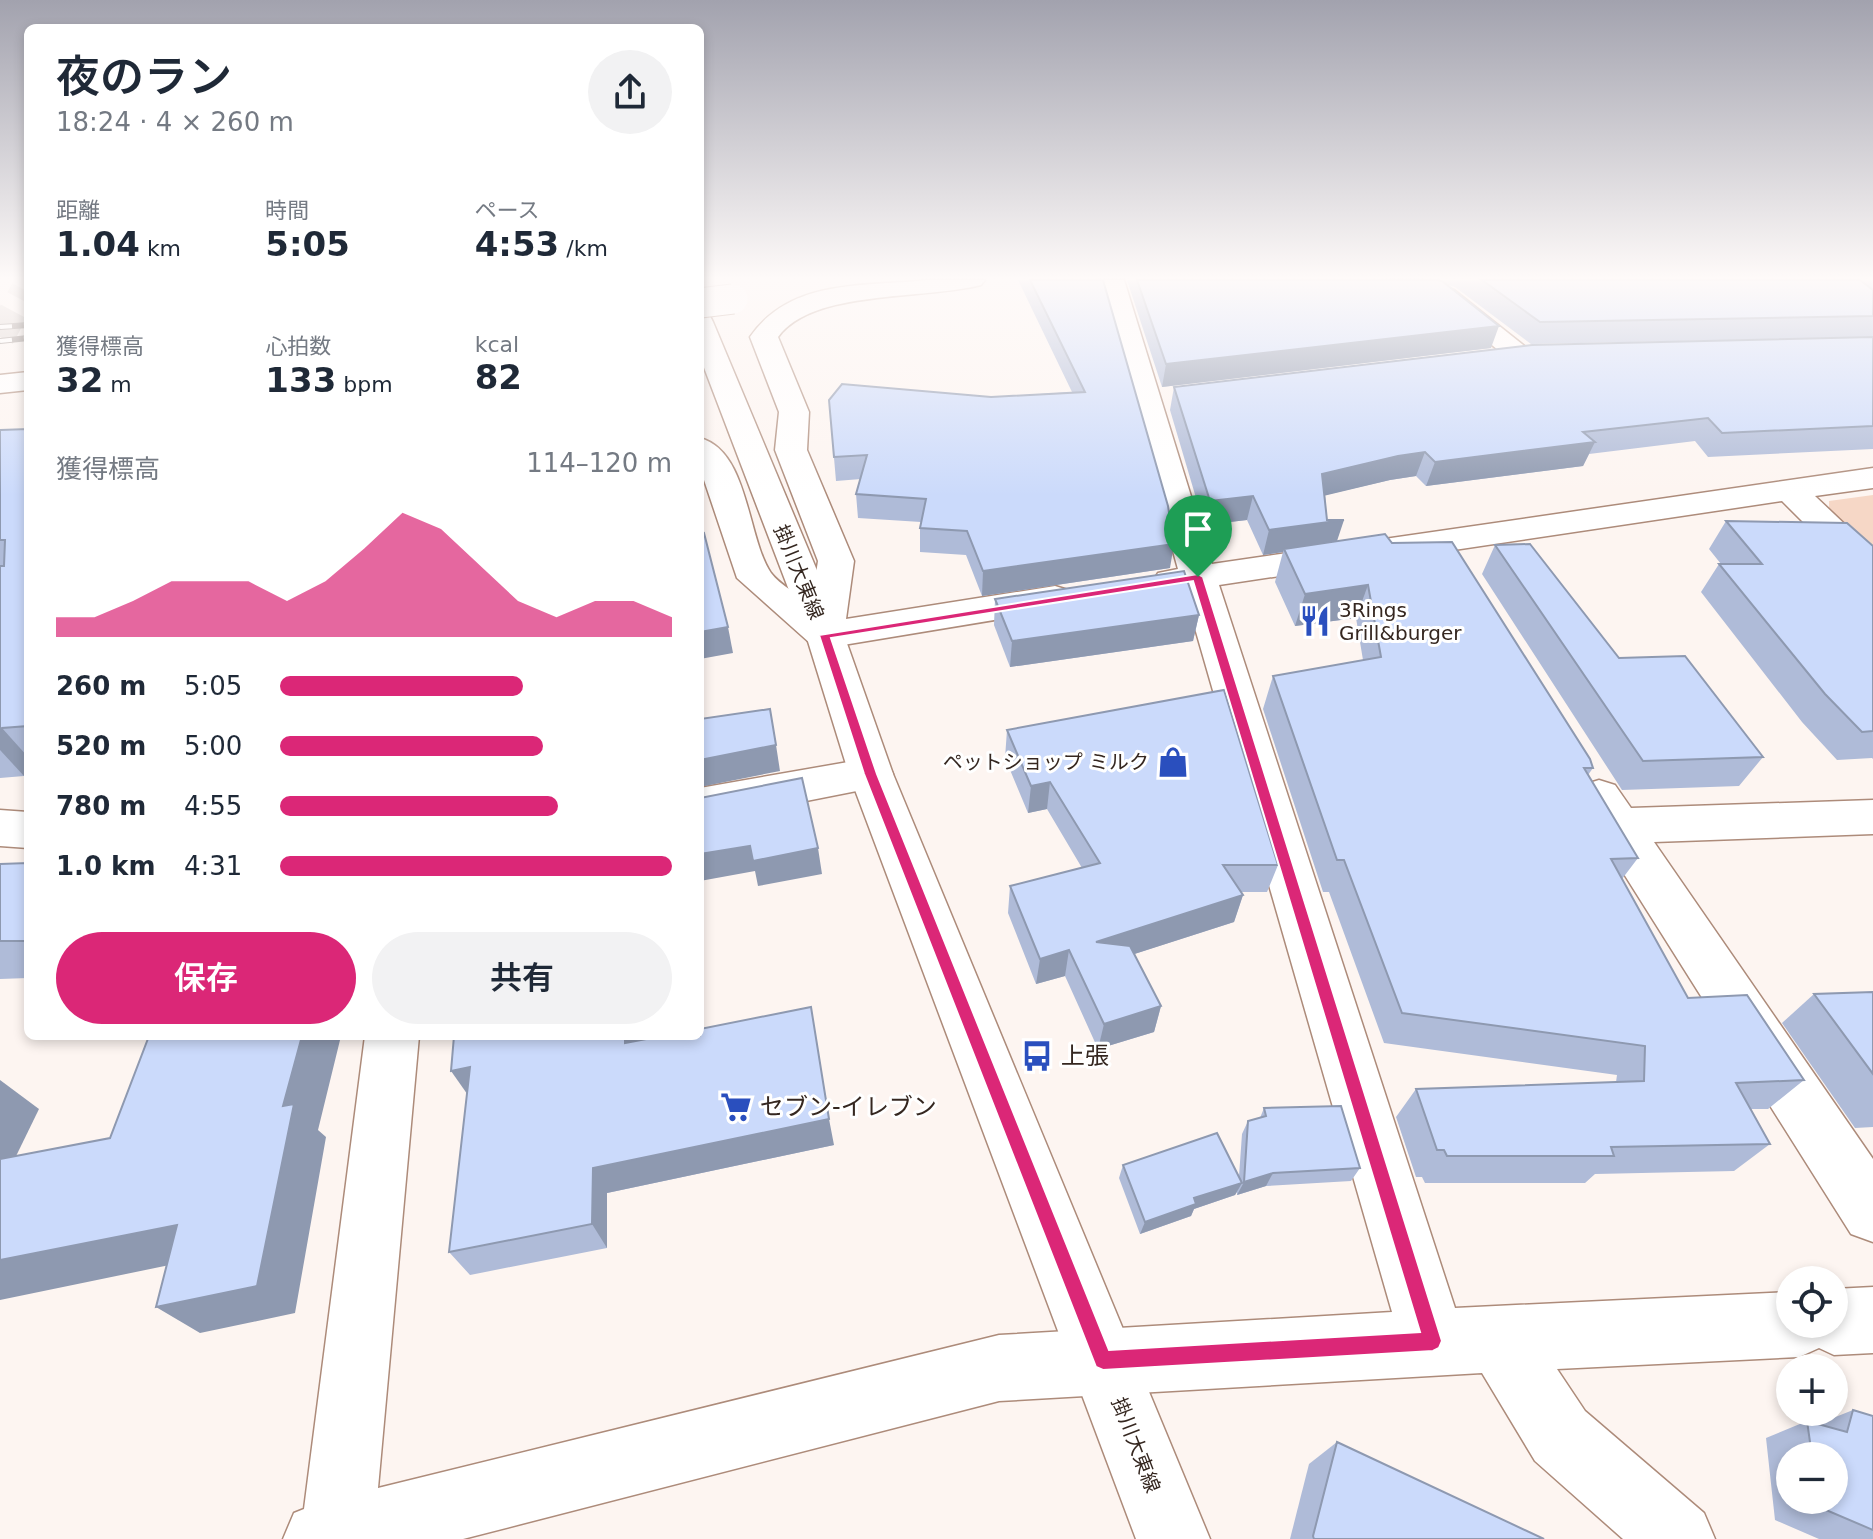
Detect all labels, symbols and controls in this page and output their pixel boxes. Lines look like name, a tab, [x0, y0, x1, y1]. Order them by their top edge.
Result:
button: share	[588, 50, 672, 134]
text: 夜のラン	[56, 51, 232, 102]
text: 18:24 · 4 × 260 m	[56, 107, 294, 137]
text: 距離	[56, 198, 100, 223]
text: 時間	[265, 198, 309, 223]
text: ペース	[475, 198, 540, 223]
text: 1.04	[56, 224, 140, 264]
text: 5:05	[265, 224, 350, 264]
text: 4:53	[475, 224, 559, 264]
text: km	[140, 236, 181, 261]
text: /km	[559, 236, 608, 261]
text: kcal	[475, 332, 519, 357]
text: 獲得標高	[56, 334, 144, 359]
text: 心拍数	[265, 334, 331, 359]
text: 82	[475, 357, 522, 397]
text: 32	[56, 360, 103, 400]
text: 133	[265, 360, 336, 400]
text: m	[103, 372, 132, 397]
text: bpm	[336, 372, 393, 397]
text: 114–120 m	[526, 448, 672, 478]
text: 獲得標高	[56, 454, 160, 484]
pin	[1164, 495, 1232, 577]
icon: arrive	[1176, 507, 1220, 551]
street label: 掛川大東線	[769, 521, 829, 623]
place label: 3Rings Grill&burger	[1339, 598, 1462, 645]
restaurant icon: 3Rings Grill&burger	[1298, 604, 1332, 638]
text: 260 m	[56, 671, 146, 701]
text: 5:05	[184, 671, 242, 701]
text: 520 m	[56, 731, 146, 761]
text: 5:00	[184, 731, 242, 761]
shop icon: ペットショップ ミルク	[1156, 745, 1190, 779]
place label: ペットショップ ミルク	[943, 750, 1149, 774]
text: 780 m	[56, 791, 146, 821]
text: 4:55	[184, 791, 242, 821]
text: 1.0 km	[56, 851, 156, 881]
text: 4:31	[184, 851, 242, 881]
button: 保存	[56, 932, 356, 1024]
button: 共有	[372, 932, 672, 1024]
bus stop icon: 上張	[1020, 1039, 1054, 1073]
place label: 上張	[1061, 1042, 1109, 1070]
supermarket icon: セブン-イレブン	[719, 1090, 753, 1124]
place label: セブン-イレブン	[760, 1093, 937, 1121]
map controls	[1776, 1266, 1848, 1514]
button: locate	[1776, 1266, 1848, 1338]
button: +	[1776, 1354, 1848, 1426]
street label: 掛川大東線	[1107, 1394, 1165, 1496]
button: −	[1776, 1442, 1848, 1514]

